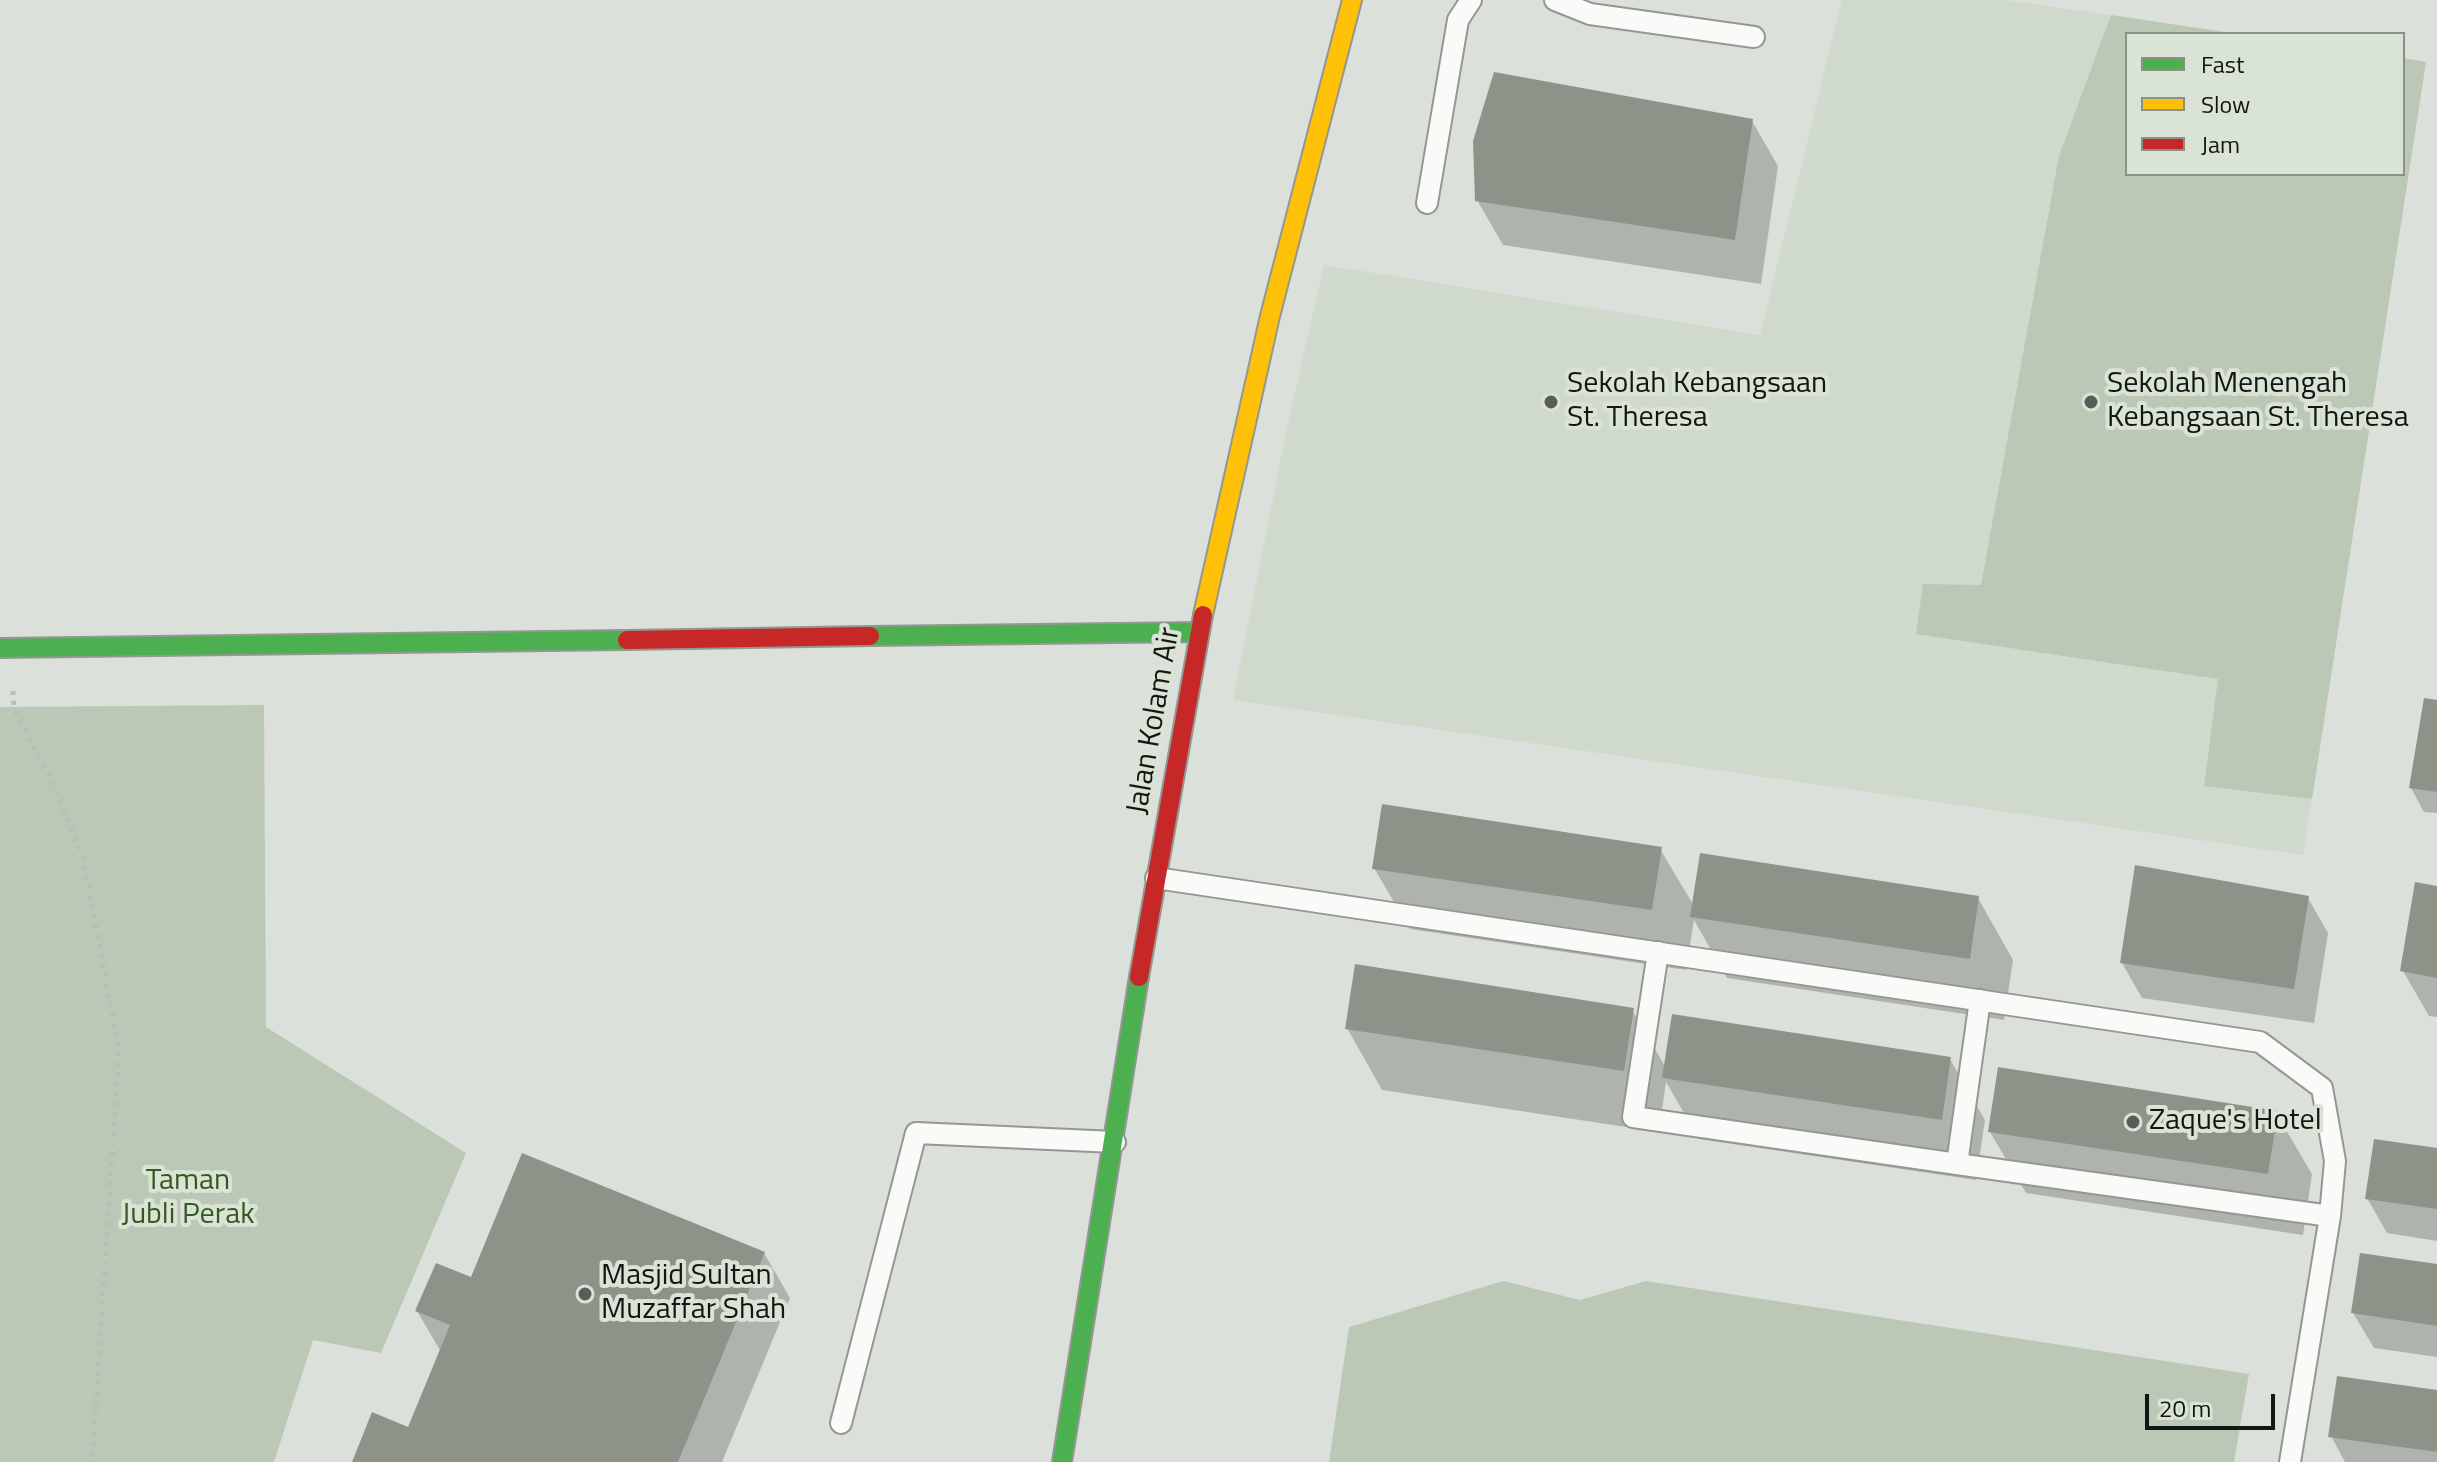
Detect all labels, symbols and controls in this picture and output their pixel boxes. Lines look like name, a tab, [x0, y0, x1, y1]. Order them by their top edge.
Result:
legend	[2125, 32, 2405, 176]
text: Fast	[2201, 46, 2244, 82]
text: Slow	[2201, 86, 2250, 122]
text: Jam	[2201, 126, 2240, 162]
place label: Sekolah Kebangsaan St. Theresa	[1567, 367, 1827, 438]
place label: Sekolah Menengah Kebangsaan St. Theresa	[2107, 367, 2409, 438]
marker: Sekolah Kebangsaan St. Theresa	[1542, 393, 1560, 411]
marker: Sekolah Menengah Kebangsaan St. Theresa	[2082, 393, 2100, 411]
street label: Jalan Kolam Air	[1121, 625, 1189, 817]
place label: Zaque's Hotel	[2149, 1104, 2322, 1140]
marker: Zaque's Hotel	[2124, 1113, 2142, 1131]
park label: Taman Jubli Perak	[121, 1164, 255, 1234]
place label: Masjid Sultan Muzaffar Shah	[601, 1259, 786, 1330]
marker: Masjid Sultan Muzaffar Shah	[576, 1285, 594, 1303]
scale bar	[2149, 1378, 2279, 1428]
text: 20 m	[2159, 1390, 2211, 1426]

